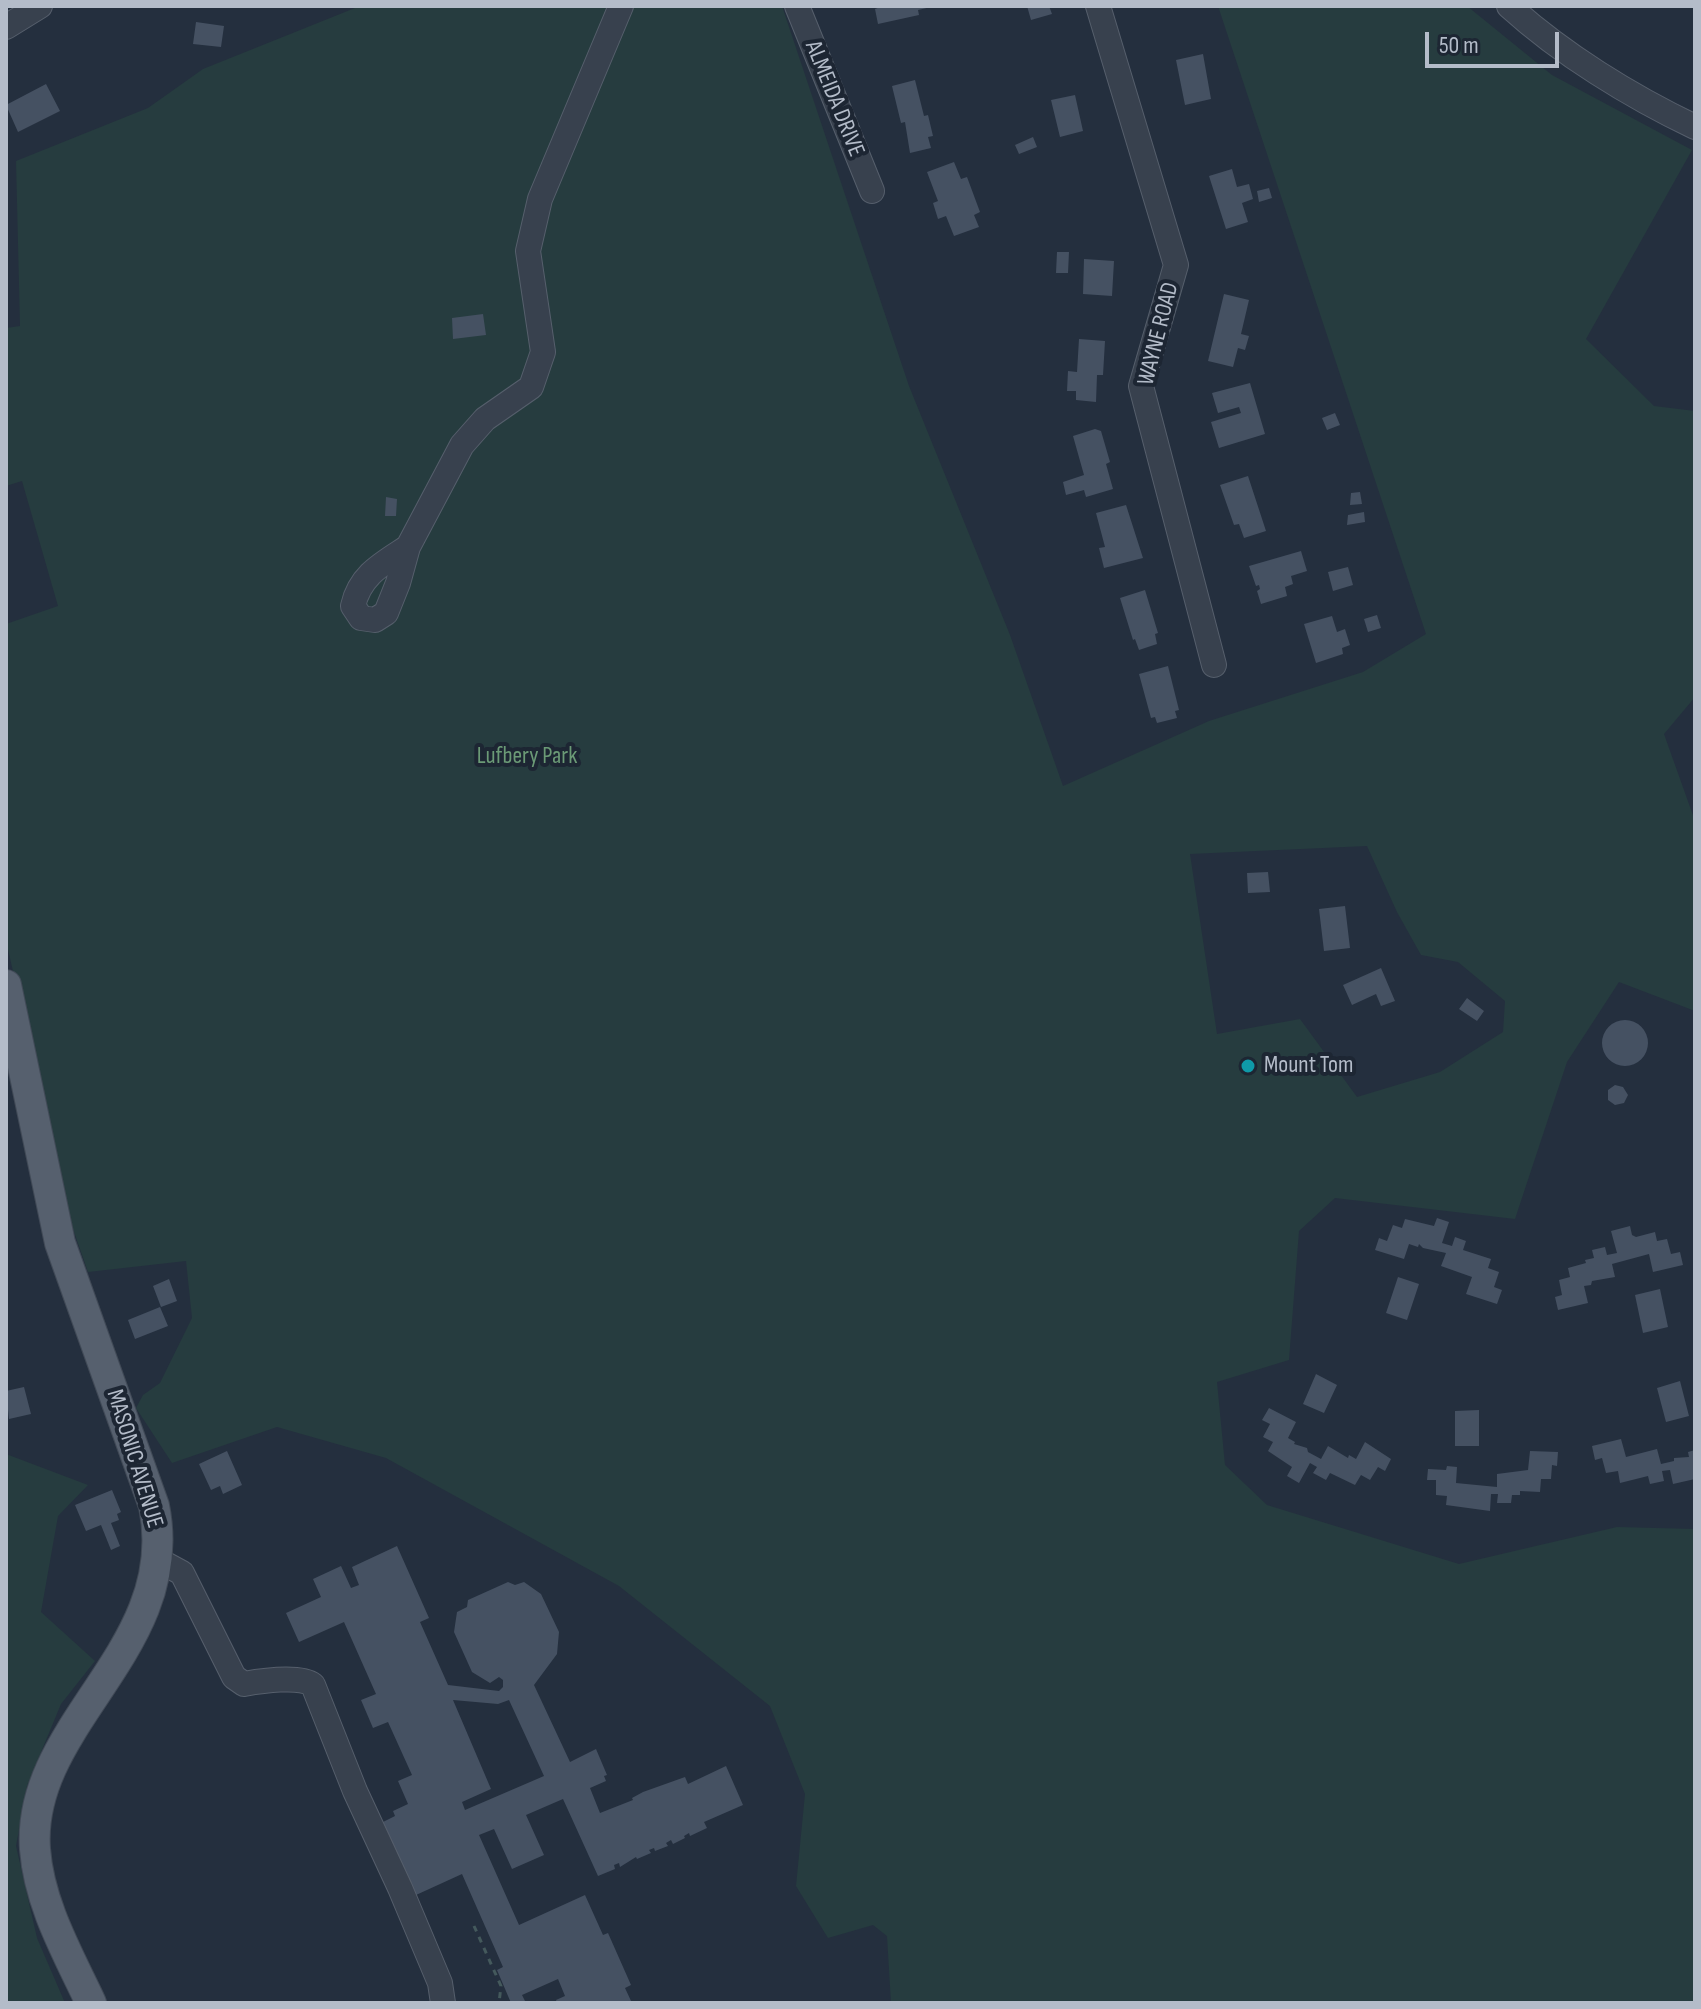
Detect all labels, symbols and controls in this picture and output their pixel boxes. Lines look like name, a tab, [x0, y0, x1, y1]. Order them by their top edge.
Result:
scale bar	[1429, 16, 1563, 66]
text: 50 m	[1439, 31, 1479, 60]
street label: ALMEIDA DRIVE	[798, 37, 870, 161]
street label: WAYNE ROAD	[1132, 280, 1186, 388]
park label: Lufbery Park	[477, 743, 577, 771]
place label: Mount Tom	[1264, 1052, 1353, 1080]
marker: Mount Tom	[1239, 1057, 1257, 1075]
street label: MASONIC AVENUE	[99, 1386, 169, 1532]

